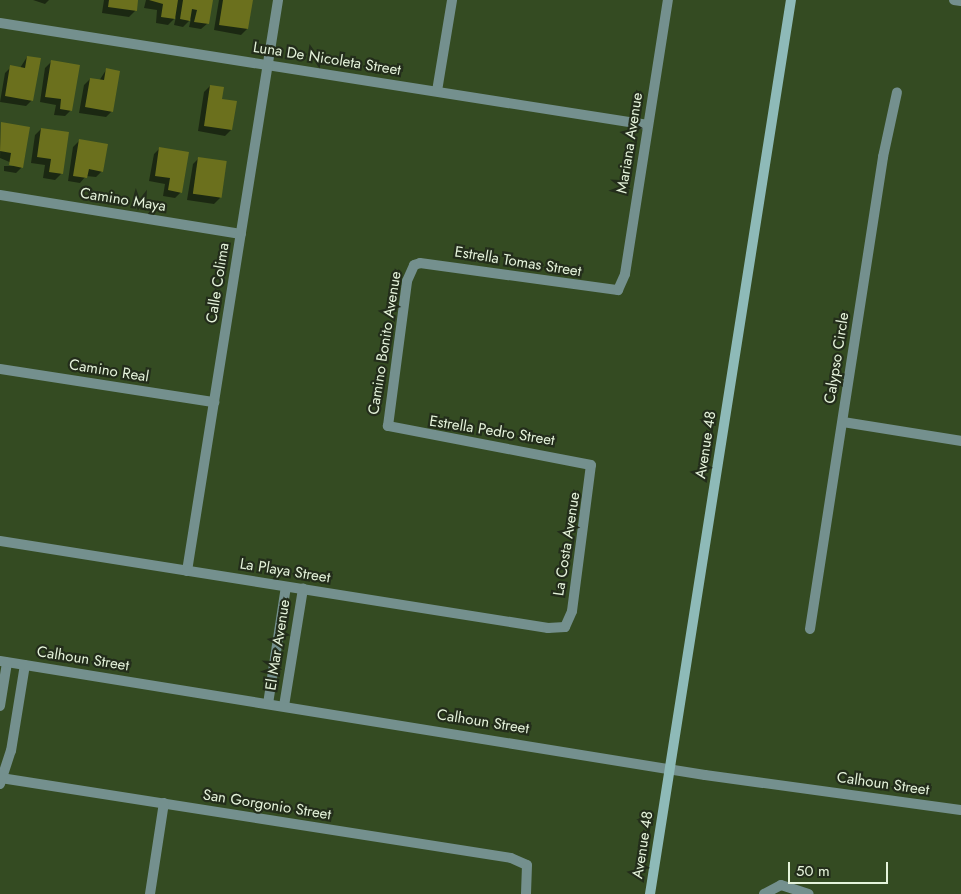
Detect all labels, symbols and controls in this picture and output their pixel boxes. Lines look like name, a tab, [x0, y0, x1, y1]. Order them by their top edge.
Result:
street label: Luna De Nicoleta Street	[252, 38, 402, 80]
street label: Mariana Avenue	[613, 91, 647, 195]
street label: Camino Maya	[79, 184, 167, 216]
street label: Calle Colima	[203, 241, 233, 325]
street label: Estrella Tomas Street	[453, 243, 583, 281]
street label: Camino Bonito Avenue	[365, 270, 405, 416]
street label: Calypso Circle	[821, 311, 853, 405]
street label: Camino Real	[68, 356, 150, 386]
street label: Avenue 48	[692, 410, 720, 480]
street label: Estrella Pedro Street	[428, 412, 556, 450]
street label: La Costa Avenue	[550, 491, 584, 597]
street label: La Playa Street	[238, 555, 332, 587]
street label: El Mar Avenue	[262, 598, 294, 692]
street label: Calhoun Street	[36, 643, 130, 675]
street label: Calhoun Street	[436, 706, 530, 738]
street label: Calhoun Street	[836, 769, 930, 799]
street label: San Gorgonio Street	[202, 786, 332, 824]
street label: Avenue 48	[629, 810, 657, 880]
scale bar	[791, 852, 891, 884]
text: 50 m	[796, 860, 830, 882]

